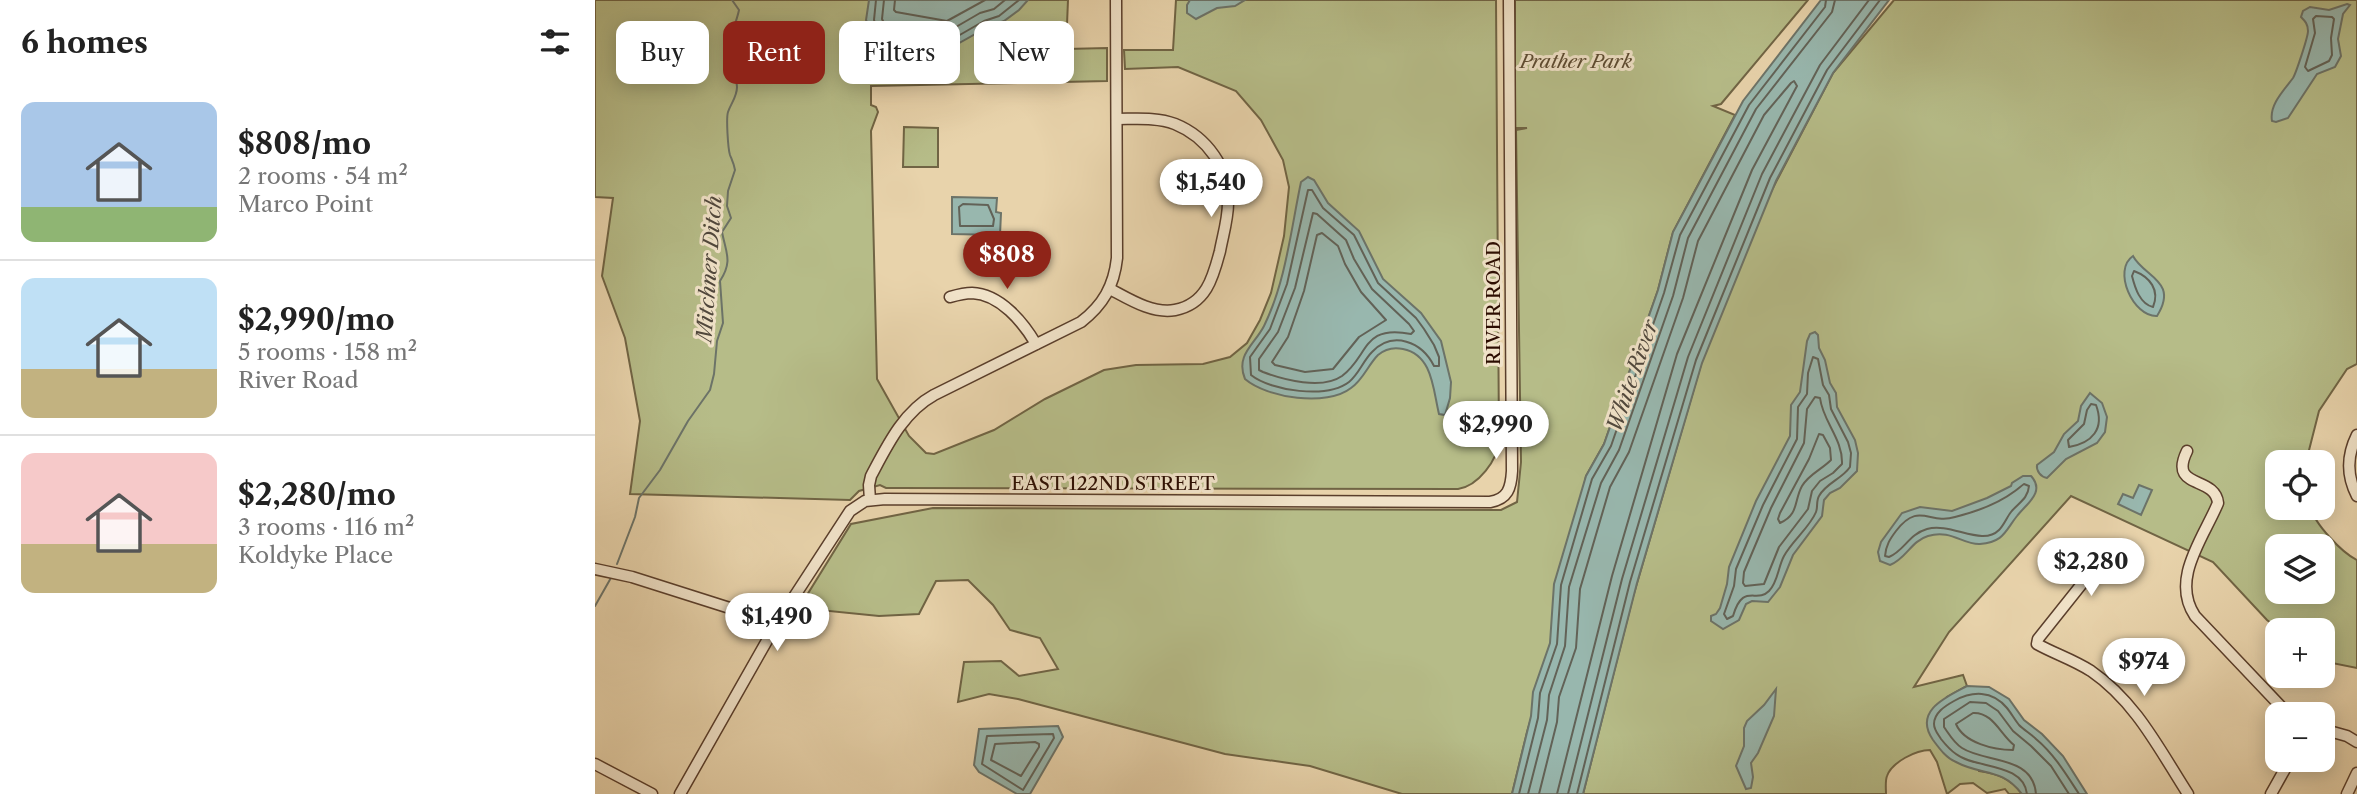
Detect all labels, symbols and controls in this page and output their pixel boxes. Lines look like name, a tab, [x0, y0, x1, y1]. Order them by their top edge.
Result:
chip: Buy	[616, 21, 709, 84]
chip: Rent	[723, 21, 825, 84]
chip: Filters	[839, 21, 960, 84]
chip: New	[974, 21, 1074, 84]
icon: filters	[536, 23, 574, 61]
text: 6 homes	[21, 24, 148, 61]
park label: Prather Park	[1518, 50, 1632, 73]
text: $808/mo	[238, 125, 371, 162]
icon: home	[77, 130, 161, 214]
pin: $1,540	[1154, 160, 1268, 219]
text: 2 rooms · 54 m²	[238, 162, 408, 190]
text: $1,540	[1176, 168, 1246, 196]
text: Marco Point	[238, 190, 373, 218]
water label: Mitchner Ditch	[691, 195, 727, 346]
pin: $808	[966, 232, 1048, 291]
text: $808	[979, 240, 1035, 268]
street label: RIVER ROAD	[1482, 241, 1505, 365]
text: $2,990/mo	[238, 301, 395, 338]
icon: home	[77, 306, 161, 390]
water label: White River	[1601, 316, 1663, 435]
text: 5 rooms · 158 m²	[238, 338, 417, 366]
text: River Road	[238, 366, 359, 394]
pin: $2,990	[1439, 402, 1553, 461]
text: $2,990	[1459, 410, 1533, 438]
map controls	[2265, 450, 2335, 772]
button: locate	[2265, 450, 2335, 520]
street label: EAST 122ND STREET	[1011, 472, 1215, 495]
text: $2,280/mo	[238, 476, 396, 513]
icon: home	[77, 481, 161, 565]
text: 3 rooms · 116 m²	[238, 513, 414, 541]
button: layers	[2265, 534, 2335, 604]
pin: $2,280	[2034, 538, 2148, 598]
text: Koldyke Place	[238, 541, 393, 569]
text: $2,280	[2053, 547, 2129, 575]
pin: $1,490	[720, 594, 834, 653]
text: $1,490	[741, 602, 813, 630]
button: +	[2265, 618, 2335, 688]
pin: $974	[2103, 638, 2185, 698]
text: $974	[2118, 647, 2170, 675]
button: −	[2265, 702, 2335, 772]

